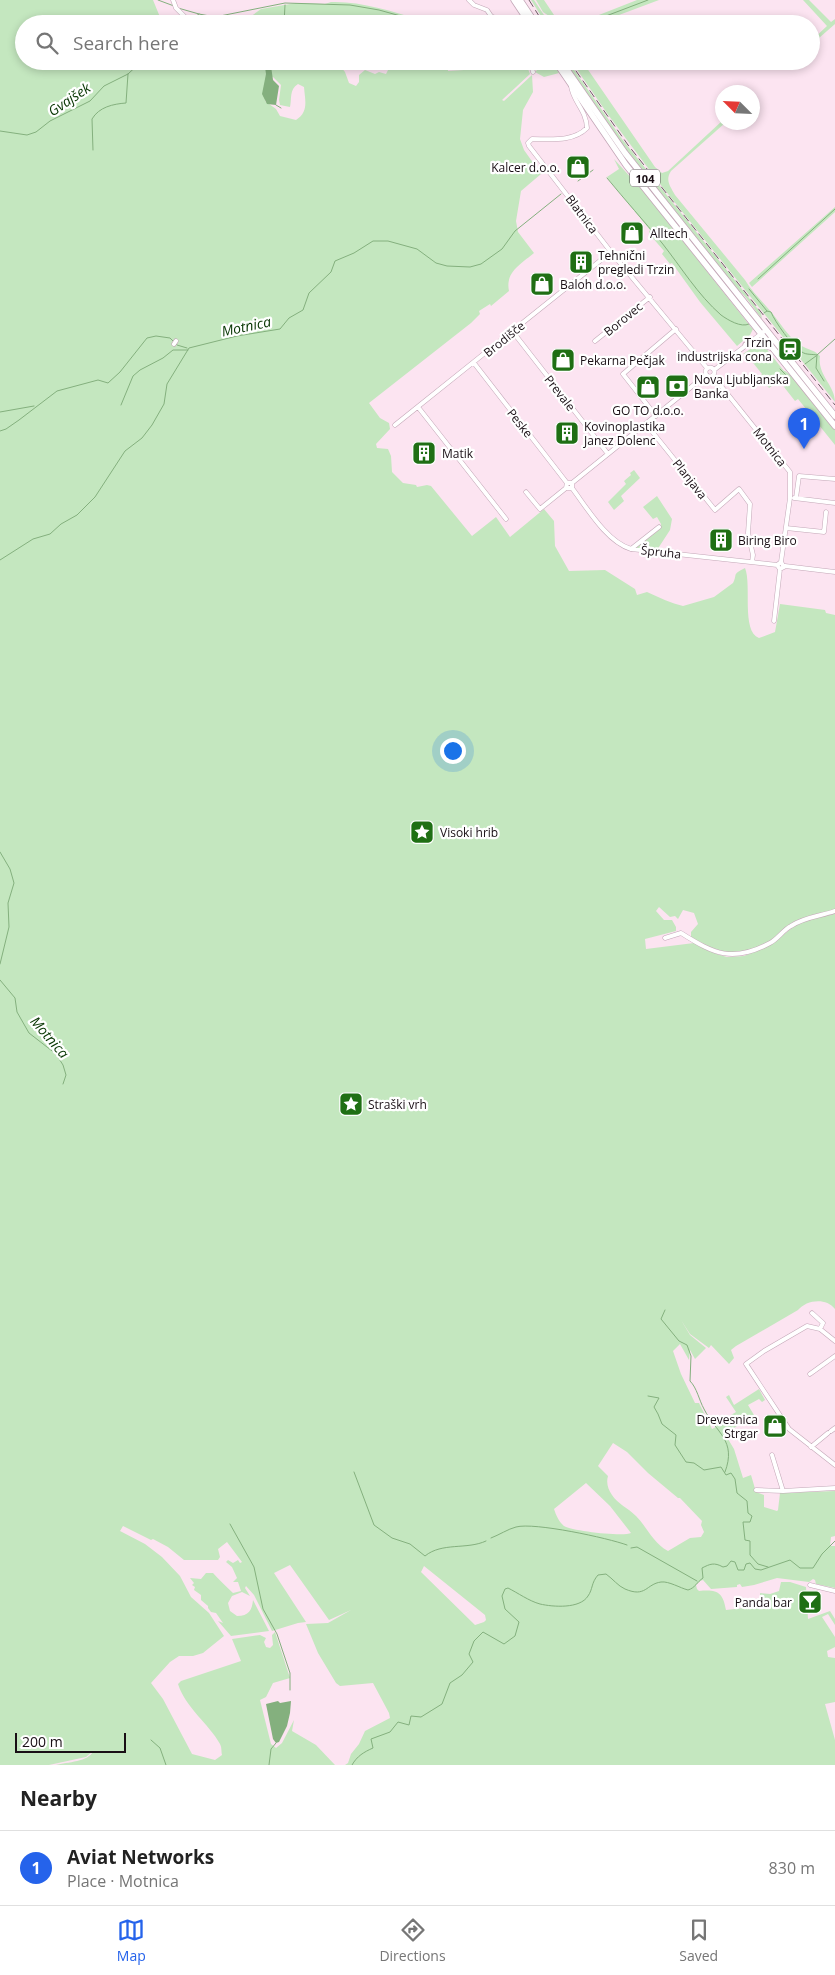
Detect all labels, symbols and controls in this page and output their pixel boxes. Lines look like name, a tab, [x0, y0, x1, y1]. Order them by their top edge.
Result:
search box	[15, 15, 820, 70]
icon: search	[33, 29, 61, 57]
text: Search here	[73, 30, 179, 56]
water label: Gvajšek	[44, 77, 95, 120]
north arrow	[715, 85, 760, 130]
shop icon: Kalcer d.o.o.	[565, 154, 591, 180]
place label: Kalcer d.o.o.	[491, 159, 560, 176]
road number: 104	[630, 170, 660, 187]
street label: Blatnica	[562, 191, 602, 237]
shop icon: Alltech	[619, 220, 645, 246]
place label: Alltech	[650, 225, 688, 242]
place label: Tehnični pregledi Trzin	[598, 247, 674, 278]
building icon: Tehnični pregledi Trzin	[568, 249, 594, 275]
shop icon: Baloh d.o.o.	[529, 271, 555, 297]
place label: Baloh d.o.o.	[560, 276, 626, 293]
street label: Borovec	[600, 298, 646, 340]
water label: Motnica	[220, 311, 273, 340]
street label: Brodišče	[480, 317, 528, 361]
place label: Trzin industrijska cona	[677, 334, 772, 365]
station icon: Trzin industrijska cona	[777, 336, 803, 362]
shop icon: Pekarna Pečjak	[550, 347, 576, 373]
place label: Pekarna Pečjak	[580, 352, 665, 369]
street label: Prevale	[541, 371, 580, 415]
place label: Nova Ljubljanska Banka	[694, 371, 789, 402]
bank icon: Nova Ljubljanska Banka	[664, 373, 690, 399]
shop icon: GO TO d.o.o.	[635, 374, 661, 400]
place label: GO TO d.o.o.	[612, 402, 684, 419]
street label: Peske	[503, 405, 537, 441]
pin: 1	[788, 408, 820, 449]
place label: Kovinoplastika Janez Dolenc	[583, 418, 665, 449]
building icon: Kovinoplastika Janez Dolenc	[554, 420, 580, 446]
street label: Motnica	[749, 424, 791, 470]
building icon: Matik	[411, 440, 437, 466]
place label: Matik	[442, 445, 474, 462]
street label: Planjava	[669, 455, 711, 503]
building icon: Biring Biro	[708, 527, 734, 553]
place label: Biring Biro	[738, 532, 797, 549]
street label: Špruha	[640, 541, 682, 563]
your location	[440, 738, 466, 764]
place icon: Visoki hrib	[409, 819, 435, 845]
place label: Visoki hrib	[440, 824, 498, 841]
water label: Motnica	[26, 1012, 74, 1062]
place icon: Straški vrh	[338, 1091, 364, 1117]
place label: Straški vrh	[368, 1096, 427, 1113]
place label: Drevesnica Strgar	[696, 1411, 758, 1442]
shop icon: Drevesnica Strgar	[762, 1413, 788, 1439]
bar icon: Panda bar	[797, 1589, 823, 1615]
place label: Panda bar	[735, 1594, 792, 1611]
scale bar	[15, 1730, 126, 1753]
text: 200 m	[22, 1732, 63, 1751]
text: Nearby	[20, 1784, 97, 1812]
text: Aviat Networks	[67, 1844, 214, 1870]
text: 1	[31, 1857, 41, 1879]
text: 830 m	[769, 1857, 815, 1879]
text: Place · Motnica	[67, 1870, 179, 1892]
tab: Map	[117, 1916, 146, 1965]
tab: Directions	[379, 1916, 446, 1965]
tab: Saved	[679, 1916, 718, 1965]

